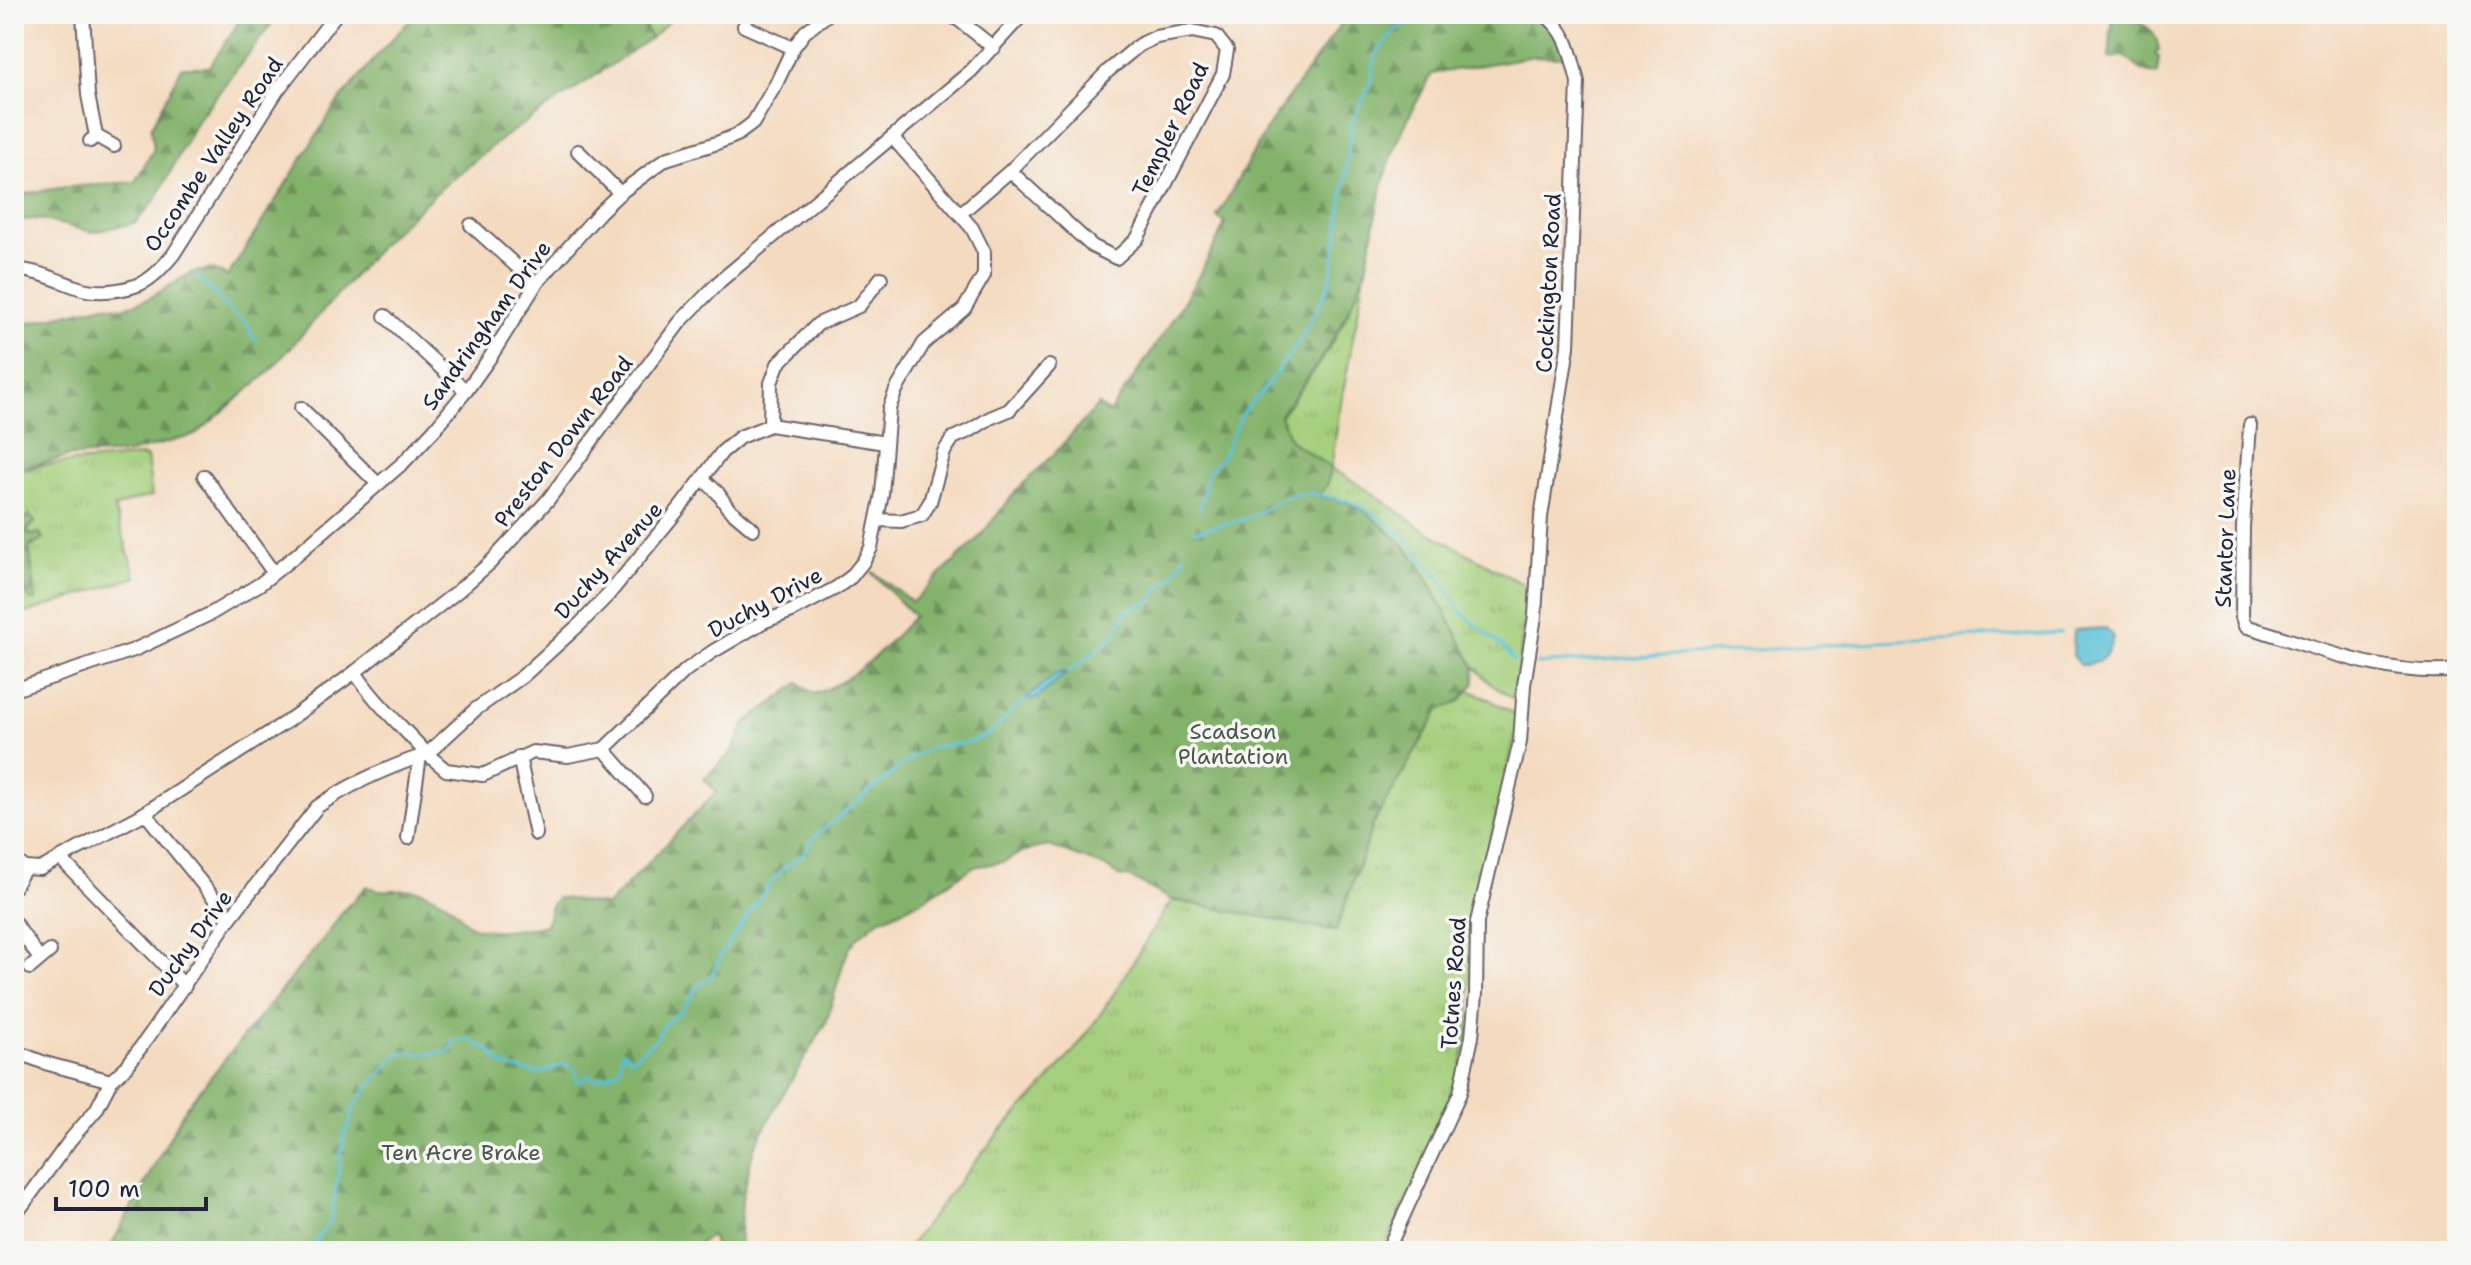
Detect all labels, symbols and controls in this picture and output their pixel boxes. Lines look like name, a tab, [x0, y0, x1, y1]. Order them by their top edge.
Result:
street label: Occombe Valley Road	[137, 51, 290, 257]
street label: Templer Road	[1125, 57, 1215, 201]
street label: Cockington Road	[1529, 192, 1568, 374]
street label: Sandringham Drive	[415, 235, 558, 416]
street label: Preston Down Road	[487, 350, 639, 533]
street label: Stantor Lane	[2209, 468, 2242, 608]
street label: Duchy Avenue	[548, 495, 669, 625]
street label: Duchy Drive	[703, 560, 827, 645]
park label: Scadson Plantation	[1178, 717, 1288, 771]
street label: Duchy Drive	[142, 884, 239, 1003]
street label: Totnes Road	[1434, 916, 1473, 1050]
park label: Ten Acre Brake	[381, 1138, 541, 1167]
scale bar	[56, 1161, 206, 1211]
text: 100 m	[68, 1173, 140, 1205]

